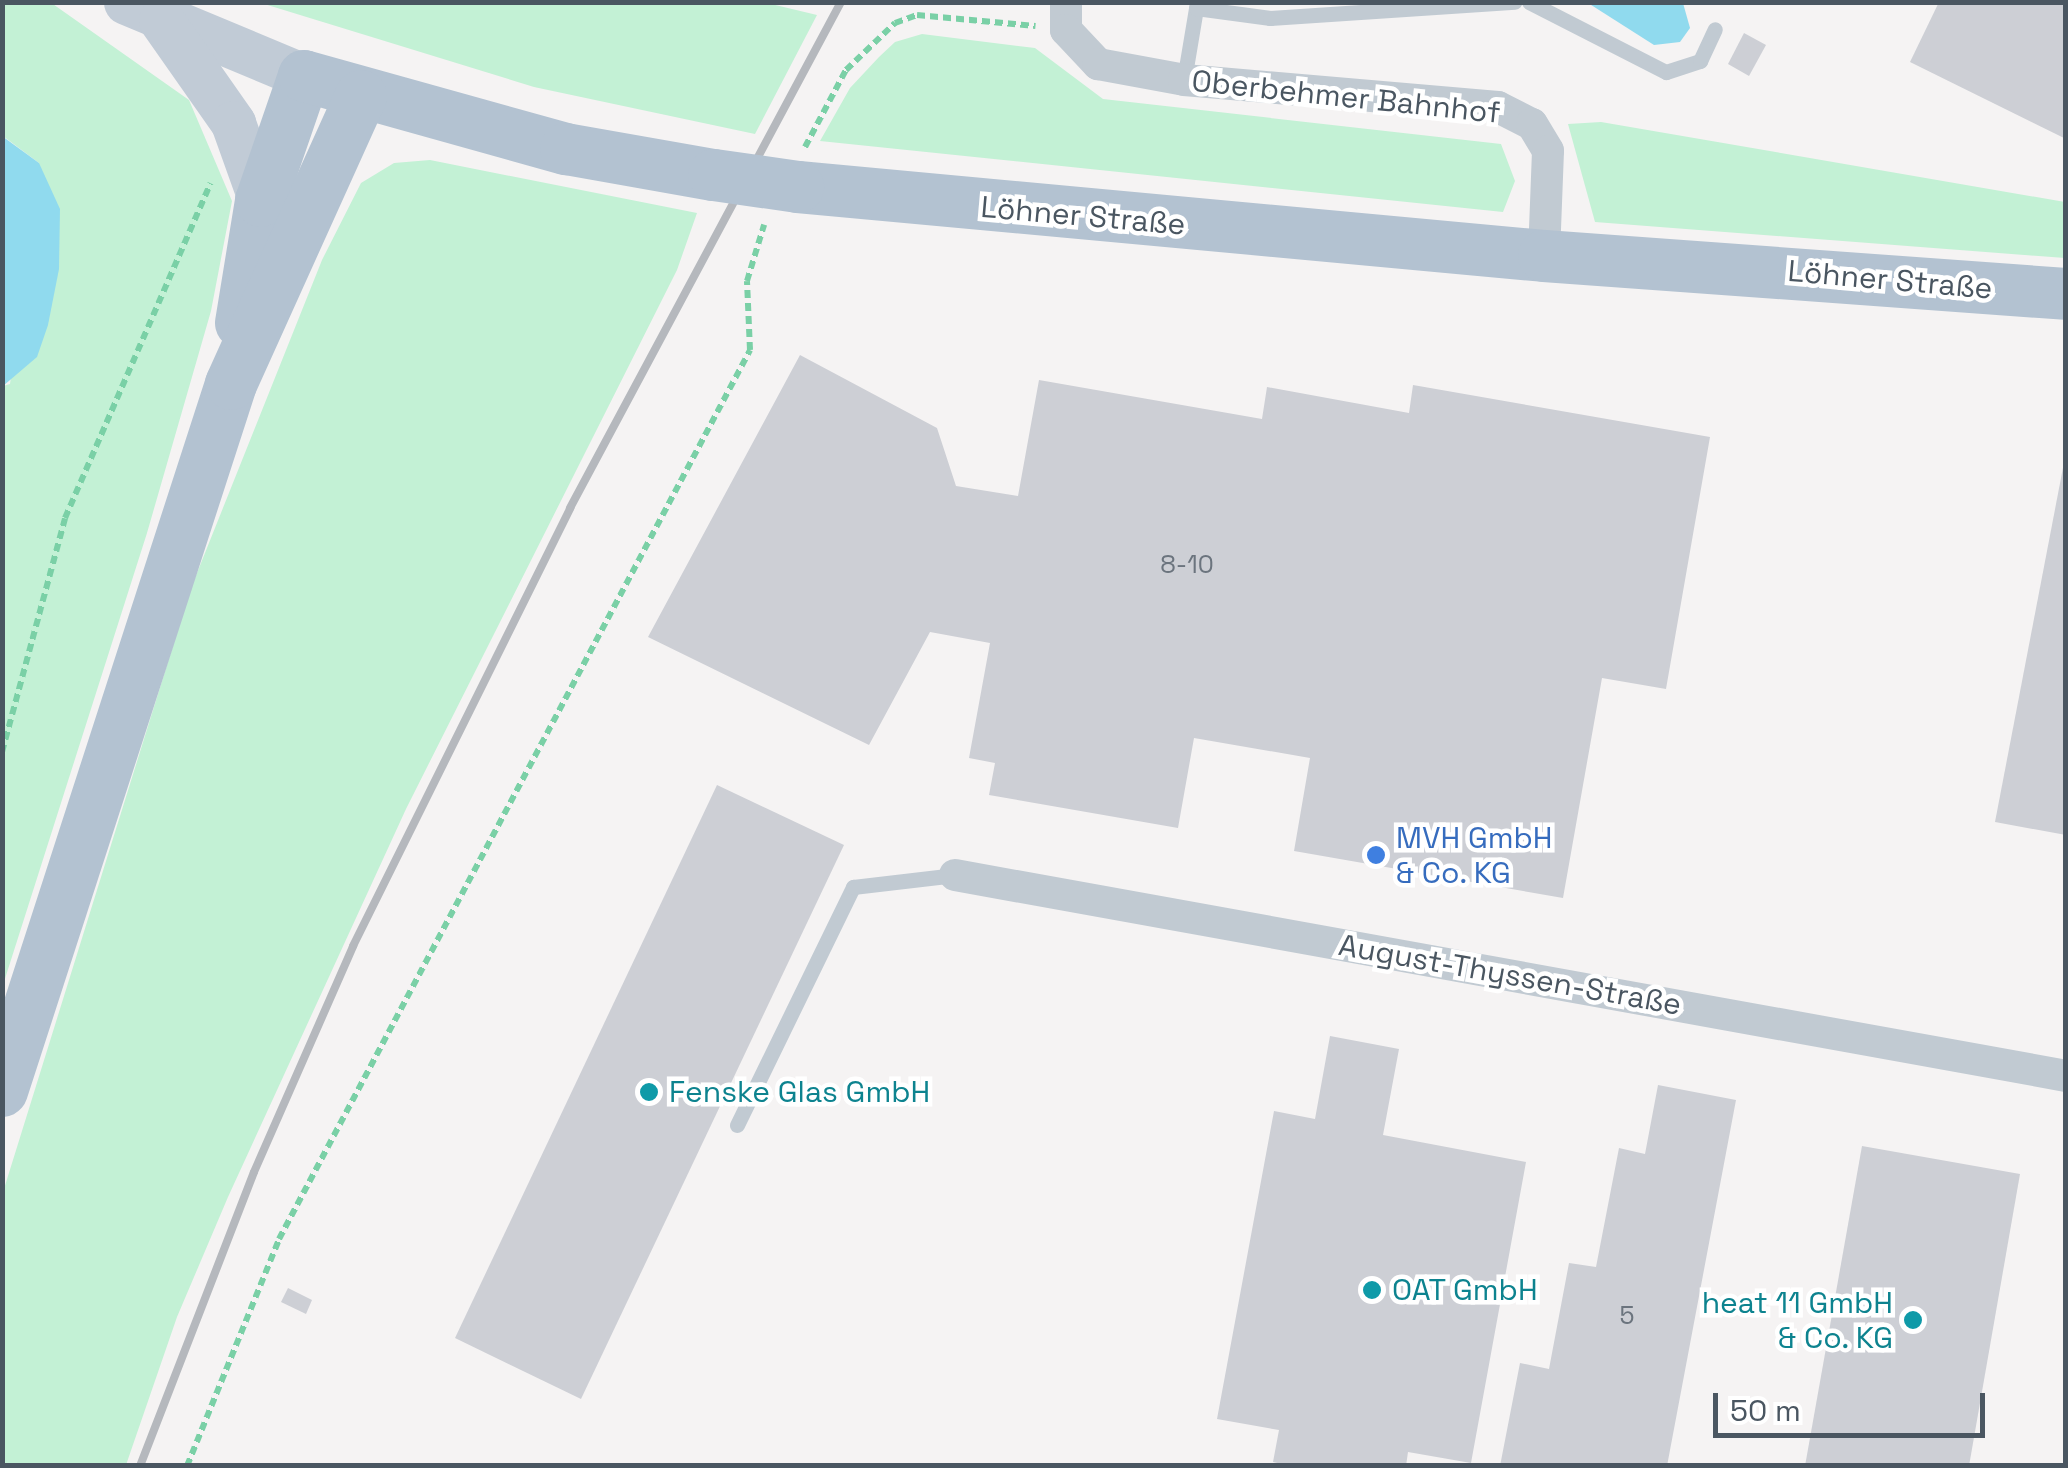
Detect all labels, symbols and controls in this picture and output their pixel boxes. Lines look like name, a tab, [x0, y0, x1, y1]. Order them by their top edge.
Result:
street label: Oberbehmer Bahnhof	[1190, 63, 1502, 131]
street label: Löhner Straße	[979, 189, 1187, 243]
street label: Löhner Straße	[1786, 253, 1994, 307]
house number: 8-10	[1160, 549, 1214, 579]
place label: MVH GmbH & Co. KG	[1396, 820, 1553, 890]
marker: MVH GmbH & Co. KG	[1365, 844, 1387, 866]
street label: August-Thyssen-Straße	[1336, 927, 1684, 1023]
place label: Fenske Glas GmbH	[669, 1074, 930, 1110]
marker: Fenske Glas GmbH	[638, 1081, 660, 1103]
place label: OAT GmbH	[1392, 1272, 1538, 1308]
marker: OAT GmbH	[1361, 1279, 1383, 1301]
place label: heat 11 GmbH & Co. KG	[1702, 1285, 1893, 1356]
house number: 5	[1620, 1300, 1634, 1330]
marker: heat 11 GmbH & Co. KG	[1902, 1309, 1924, 1331]
scale bar	[1718, 1373, 1990, 1435]
text: 50 m	[1730, 1391, 1801, 1430]

